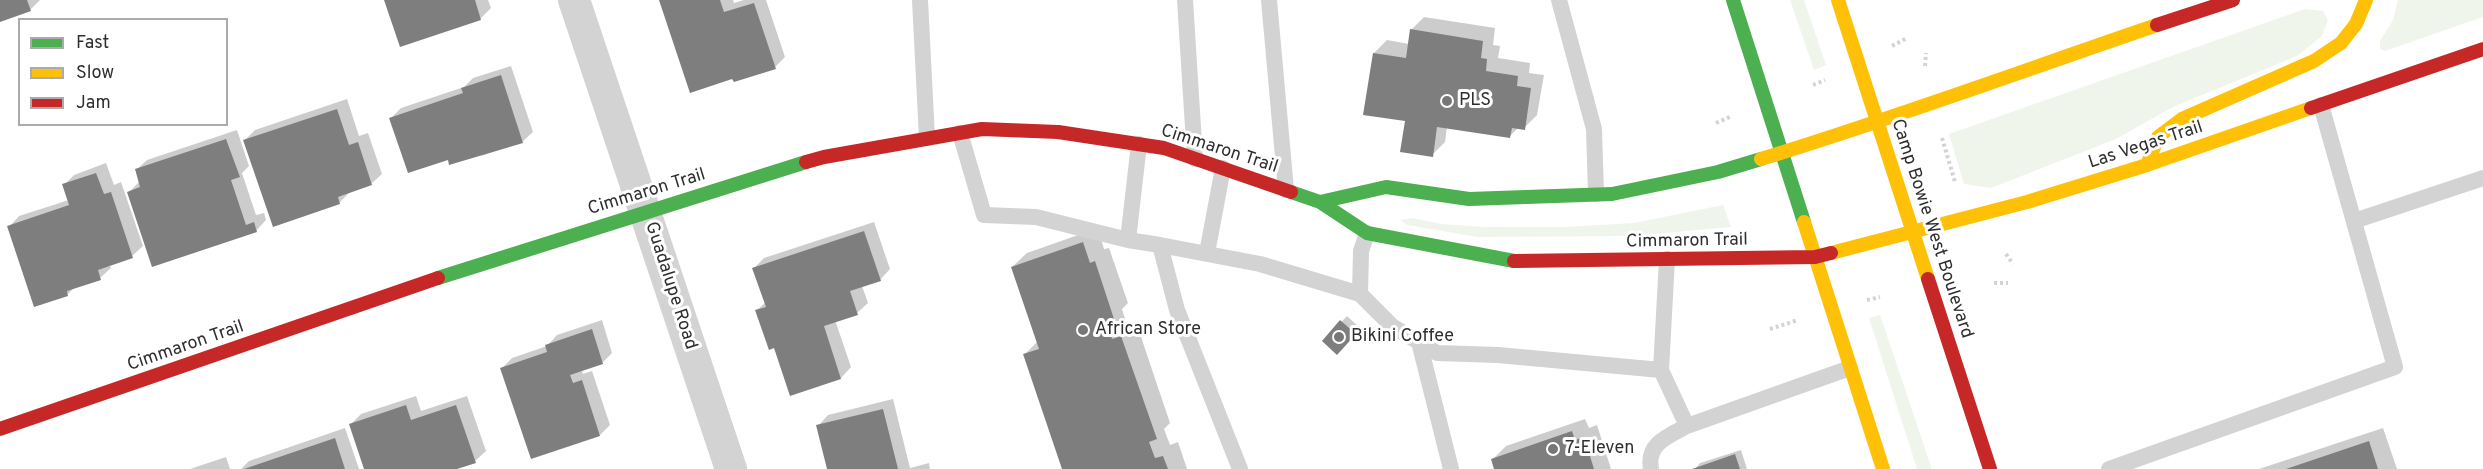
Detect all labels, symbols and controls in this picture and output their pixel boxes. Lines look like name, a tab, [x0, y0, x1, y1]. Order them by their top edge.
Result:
legend	[18, 18, 228, 126]
text: Fast	[76, 32, 109, 55]
text: Slow	[76, 62, 114, 85]
place label: PLS	[1459, 90, 1491, 112]
text: Jam	[76, 92, 111, 115]
marker: PLS	[1440, 94, 1454, 108]
street label: Camp Bowie West Boulevard	[1885, 117, 1977, 341]
street label: Las Vegas Trail	[2086, 117, 2206, 175]
street label: Cimmaron Trail	[1158, 121, 1280, 179]
street label: Cimmaron Trail	[586, 165, 708, 221]
street label: Guadalupe Road	[639, 219, 701, 353]
street label: Cimmaron Trail	[1626, 230, 1748, 254]
street label: Cimmaron Trail	[125, 317, 247, 377]
place label: African Store	[1095, 319, 1201, 341]
marker: African Store	[1076, 323, 1090, 337]
place label: Bikini Coffee	[1351, 326, 1454, 348]
marker: Bikini Coffee	[1332, 330, 1346, 344]
place label: 7-Eleven	[1565, 438, 1634, 460]
marker: 7-Eleven	[1546, 442, 1560, 456]

